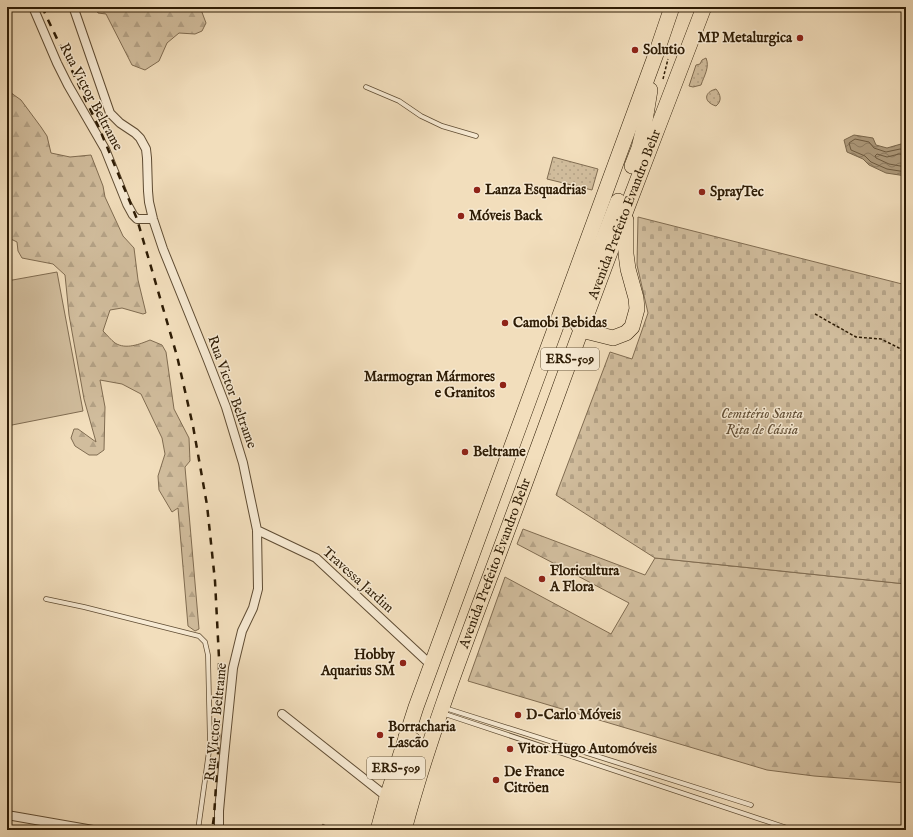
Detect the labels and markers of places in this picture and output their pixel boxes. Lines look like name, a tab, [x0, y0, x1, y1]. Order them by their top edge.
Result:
place label: MP Metalurgica	[698, 29, 793, 47]
marker: MP Metalurgica	[795, 33, 805, 43]
place label: Solutio	[643, 41, 685, 59]
marker: Solutio	[630, 45, 640, 55]
place label: Lanza Esquadrias	[485, 181, 586, 199]
place label: SprayTec	[710, 183, 764, 201]
marker: Lanza Esquadrias	[472, 185, 482, 195]
marker: SprayTec	[697, 187, 707, 197]
place label: Móveis Back	[469, 207, 543, 225]
marker: Móveis Back	[456, 211, 466, 221]
place label: Camobi Bebidas	[513, 314, 607, 332]
marker: Camobi Bebidas	[500, 318, 510, 328]
place label: Marmogran Mármores e Granitos	[364, 368, 495, 402]
marker: Marmogran Mármores e Granitos	[498, 380, 508, 390]
place label: Beltrame	[473, 443, 526, 461]
marker: Beltrame	[460, 447, 470, 457]
place label: Floricultura A Flora	[549, 562, 620, 596]
marker: Floricultura A Flora	[537, 574, 547, 584]
place label: Hobby Aquarius SM	[320, 646, 396, 680]
marker: Hobby Aquarius SM	[398, 658, 408, 668]
place label: D-Carlo Móveis	[526, 706, 621, 724]
marker: D-Carlo Móveis	[513, 710, 523, 720]
place label: Borracharia Lascão	[388, 718, 456, 752]
marker: Borracharia Lascão	[375, 730, 385, 740]
place label: Vitor Hugo Automóveis	[517, 740, 657, 758]
marker: Vitor Hugo Automóveis	[505, 744, 515, 754]
place label: De France Citröen	[504, 763, 565, 797]
marker: De France Citröen	[491, 775, 501, 785]

